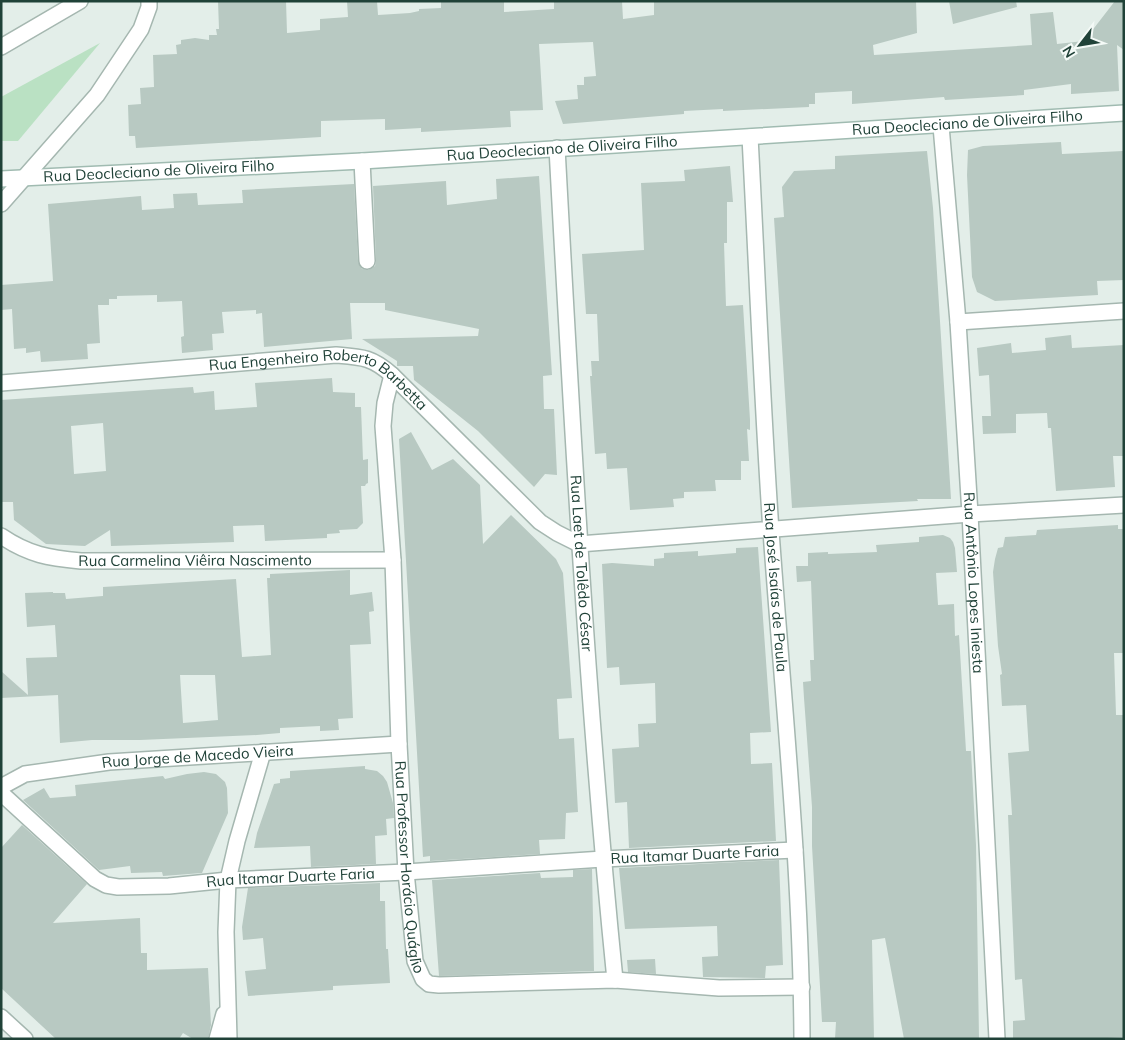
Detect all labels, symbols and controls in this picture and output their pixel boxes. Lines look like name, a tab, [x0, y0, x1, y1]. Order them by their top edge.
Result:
north arrow	[1055, 20, 1105, 70]
text: N	[1058, 43, 1079, 61]
street label: Rua Deocleciano de Oliveira Filho	[851, 106, 1083, 139]
street label: Rua Deocleciano de Oliveira Filho	[446, 131, 678, 165]
street label: Rua Deocleciano de Oliveira Filho	[43, 155, 275, 186]
street label: Rua Engenheiro Roberto Barbetta	[208, 345, 432, 414]
street label: Rua Laet de Tolêdo César	[566, 474, 597, 653]
street label: Rua Antônio Lopes Iniesta	[960, 491, 988, 674]
street label: Rua José Isaías de Paula	[760, 502, 792, 673]
street label: Rua Carmelina Viêira Nascimento	[78, 550, 312, 570]
street label: Rua Jorge de Macedo Vieira	[100, 741, 294, 772]
street label: Rua Professor Horácio Quáglio	[391, 760, 429, 976]
street label: Rua Itamar Duarte Faria	[610, 841, 780, 868]
street label: Rua Itamar Duarte Faria	[205, 863, 375, 891]

